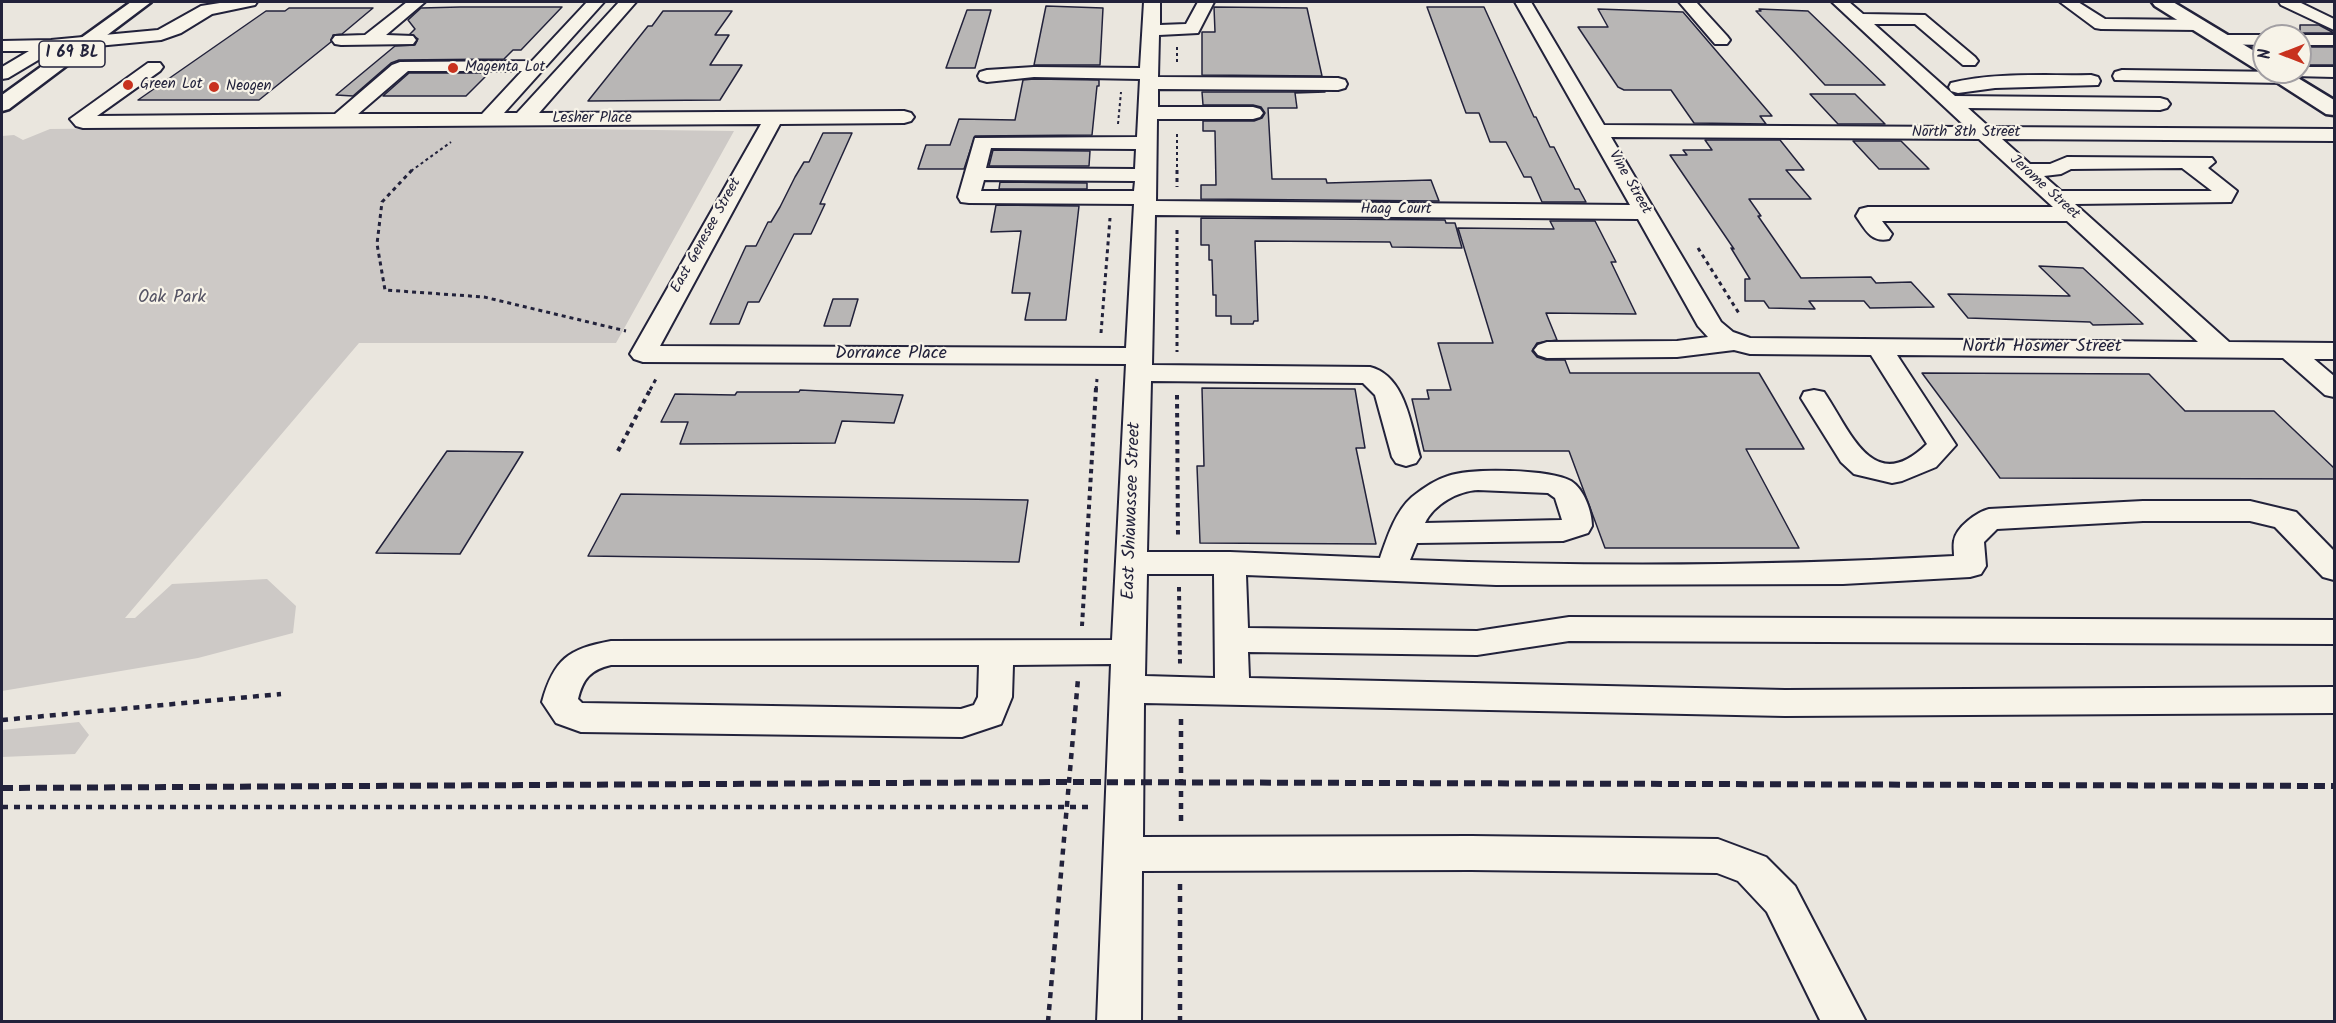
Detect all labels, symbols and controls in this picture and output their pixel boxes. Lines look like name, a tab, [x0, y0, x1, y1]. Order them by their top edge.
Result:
north arrow	[2252, 24, 2312, 84]
road number: I 69 BL	[39, 41, 105, 67]
text: N	[2253, 49, 2278, 59]
place label: Magenta Lot	[465, 59, 545, 77]
marker: Magenta Lot	[446, 61, 460, 75]
place label: Green Lot	[140, 76, 202, 94]
marker: Green Lot	[121, 78, 135, 92]
place label: Neogen	[226, 78, 272, 96]
marker: Neogen	[207, 80, 221, 94]
street label: Lesher Place	[552, 110, 632, 128]
street label: North 8th Street	[1912, 124, 2020, 142]
street label: Vine Street	[1604, 148, 1654, 218]
street label: Jerome Street	[2005, 152, 2083, 224]
street label: East Genesee Street	[668, 175, 746, 297]
street label: Haag Court	[1360, 201, 1432, 219]
park label: Oak Park	[138, 288, 206, 310]
street label: North Hosmer Street	[1962, 337, 2122, 359]
street label: Dorrance Place	[835, 344, 947, 366]
street label: East Shiawassee Street	[1119, 422, 1147, 600]

